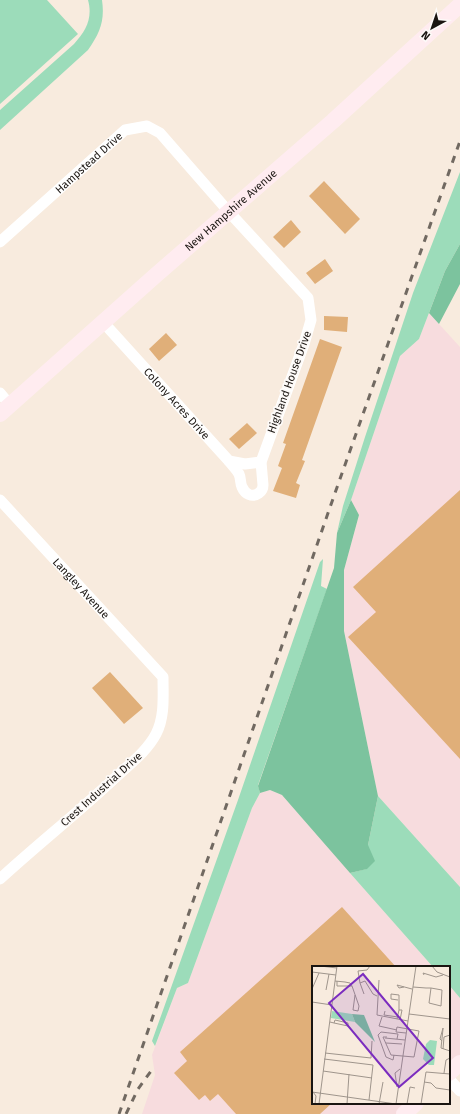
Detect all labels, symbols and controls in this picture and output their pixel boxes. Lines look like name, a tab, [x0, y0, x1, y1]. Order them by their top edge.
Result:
north arrow	[412, 8, 452, 48]
text: N	[419, 28, 433, 43]
street label: Hampstead Drive	[53, 130, 125, 196]
street label: New Hampshire Avenue	[182, 167, 280, 254]
street label: Highland House Drive	[265, 329, 314, 435]
street label: Colony Acres Drive	[141, 365, 212, 442]
street label: Langley Avenue	[50, 556, 112, 622]
street label: Crest Industrial Drive	[58, 749, 145, 829]
inset map	[312, 966, 450, 1104]

